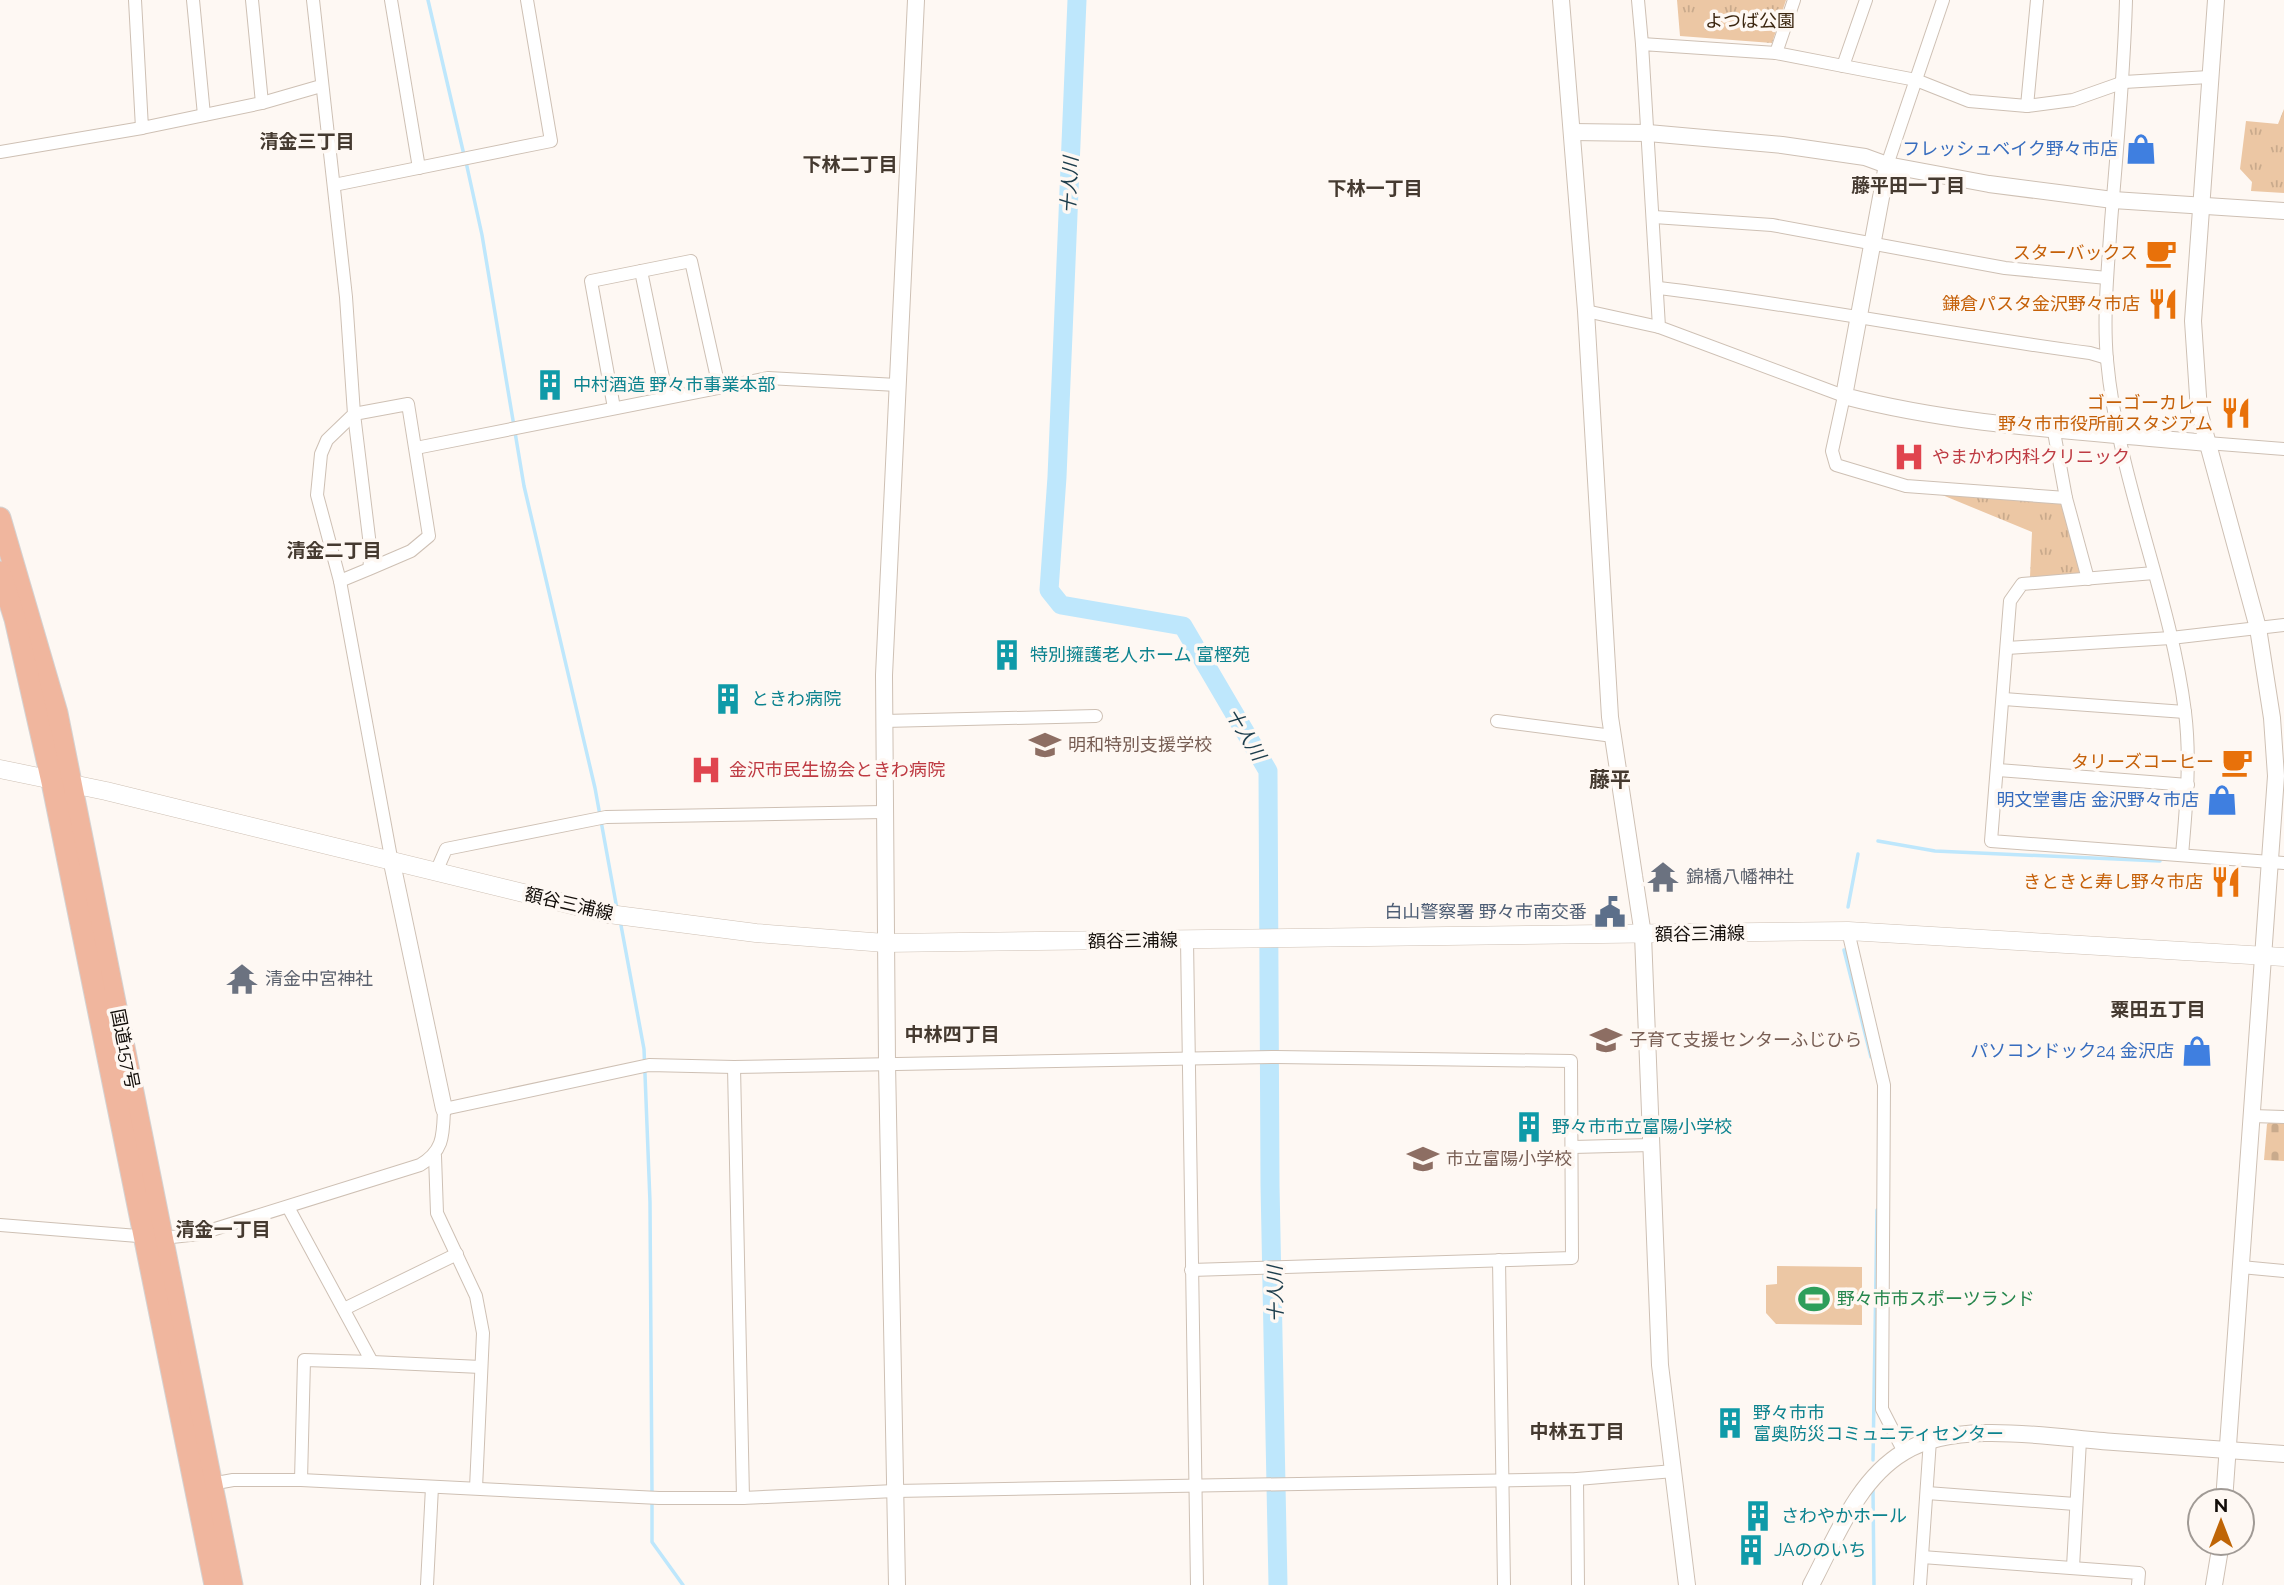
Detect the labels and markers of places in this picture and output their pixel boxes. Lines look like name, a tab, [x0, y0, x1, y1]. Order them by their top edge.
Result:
shop icon: フレッシュベイク野々市店	[2124, 132, 2158, 166]
place label: フレッシュベイク野々市店	[1902, 138, 2118, 159]
cafe icon: スターバックス	[2144, 236, 2178, 270]
place label: スターバックス	[2013, 242, 2138, 263]
restaurant icon: 鎌倉パスタ金沢野々市店	[2146, 287, 2180, 321]
place label: 鎌倉パスタ金沢野々市店	[1942, 293, 2140, 314]
building icon: 中村酒造 野々市事業本部	[533, 368, 567, 402]
place label: 中村酒造 野々市事業本部	[573, 374, 776, 395]
place label: ゴーゴーカレー 野々市市役所前スタジアム	[1998, 392, 2213, 434]
restaurant icon: ゴーゴーカレー 野々市市役所前スタジアム	[2219, 396, 2253, 430]
hospital icon: やまかわ内科クリニック	[1892, 440, 1926, 474]
place label: やまかわ内科クリニック	[1932, 446, 2130, 467]
building icon: 特別擁護老人ホーム 富樫苑	[990, 638, 1024, 672]
place label: 特別擁護老人ホーム 富樫苑	[1030, 644, 1250, 665]
building icon: ときわ病院	[711, 682, 745, 716]
place label: ときわ病院	[751, 688, 841, 709]
school or university icon: 明和特別支援学校	[1028, 728, 1062, 762]
place label: 明和特別支援学校	[1068, 734, 1212, 755]
cafe icon: タリーズコーヒー	[2220, 745, 2254, 779]
place label: タリーズコーヒー	[2071, 751, 2214, 772]
hospital icon: 金沢市民生協会ときわ病院	[689, 753, 723, 787]
place label: 金沢市民生協会ときわ病院	[729, 759, 945, 780]
shop icon: 明文堂書店 金沢野々市店	[2205, 783, 2239, 817]
place label: 明文堂書店 金沢野々市店	[1996, 789, 2199, 810]
temple icon: 錦橋八幡神社	[1646, 860, 1680, 894]
restaurant icon: きときと寿し野々市店	[2209, 865, 2243, 899]
place label: 錦橋八幡神社	[1686, 866, 1794, 887]
place label: きときと寿し野々市店	[2023, 871, 2203, 892]
public building icon: 白山警察署 野々市南交番	[1593, 895, 1627, 929]
place label: 白山警察署 野々市南交番	[1384, 901, 1587, 922]
temple icon: 清金中宮神社	[225, 962, 259, 996]
place label: 清金中宮神社	[265, 968, 373, 989]
school or university icon: 子育て支援センターふじひら	[1589, 1023, 1623, 1057]
place label: 子育て支援センターふじひら	[1629, 1029, 1862, 1050]
shop icon: パソコンドック24 金沢店	[2180, 1034, 2214, 1068]
place label: パソコンドック24 金沢店	[1970, 1040, 2174, 1061]
building icon: 野々市市立富陽小学校	[1512, 1110, 1546, 1144]
place label: 野々市市立富陽小学校	[1552, 1116, 1732, 1137]
school or university icon: 市立富陽小学校	[1406, 1142, 1440, 1176]
place label: 市立富陽小学校	[1446, 1148, 1572, 1169]
sports icon: 野々市市スポーツランド	[1797, 1282, 1831, 1316]
place label: 野々市市スポーツランド	[1837, 1288, 2035, 1309]
place label: 野々市市 富奥防災コミュニティセンター	[1753, 1402, 2004, 1444]
building icon: 野々市市 富奥防災コミュニティセンター	[1713, 1406, 1747, 1440]
building icon: さわやかホール	[1741, 1499, 1775, 1533]
place label: さわやかホール	[1781, 1505, 1907, 1526]
building icon: JAののいち	[1734, 1533, 1768, 1567]
place label: JAののいち	[1774, 1539, 1867, 1560]

